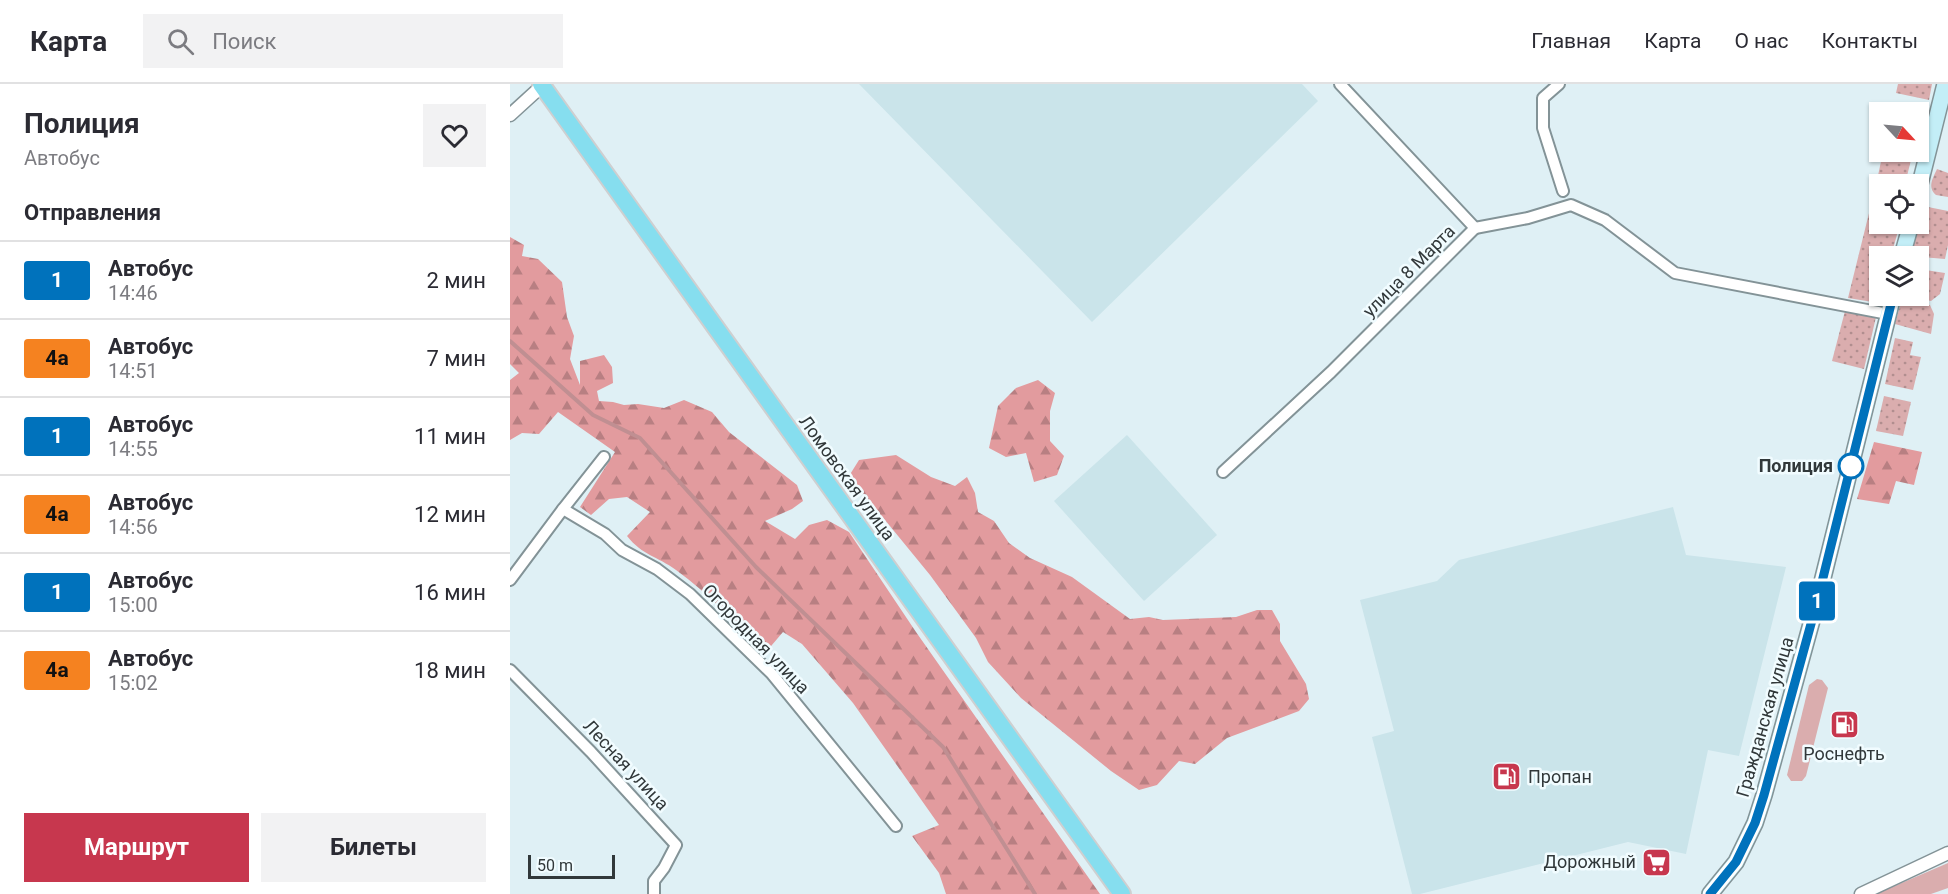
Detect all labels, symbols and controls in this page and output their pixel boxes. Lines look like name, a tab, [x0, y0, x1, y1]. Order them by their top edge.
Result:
search box	[143, 14, 563, 68]
text: Карта	[30, 25, 107, 58]
icon: search	[164, 25, 197, 58]
text: Поиск	[212, 29, 277, 54]
text: Главная	[1531, 29, 1611, 53]
text: Карта	[1644, 29, 1701, 53]
text: О нас	[1734, 29, 1789, 53]
text: Контакты	[1822, 29, 1918, 53]
north arrow	[1869, 102, 1929, 162]
map controls	[1869, 102, 1929, 306]
button: heart	[423, 104, 486, 167]
text: Полиция	[24, 107, 140, 140]
text: Автобус	[24, 146, 100, 170]
button: locate	[1869, 174, 1929, 234]
text: Отправления	[24, 200, 161, 225]
street label: улица 8 Марта	[1358, 220, 1459, 321]
button: layers	[1869, 246, 1929, 306]
text: Автобус	[108, 256, 193, 281]
text: 1	[51, 268, 63, 292]
text: 2 мин	[426, 268, 486, 293]
text: 14:46	[108, 281, 158, 305]
text: Автобус	[108, 334, 193, 359]
text: 4а	[45, 346, 69, 370]
text: 7 мин	[426, 346, 486, 371]
text: 14:51	[108, 359, 158, 383]
street label: Ломовская улица	[795, 411, 900, 544]
text: Автобус	[108, 412, 193, 437]
text: 1	[51, 424, 63, 448]
text: 11 мин	[414, 424, 486, 449]
text: 14:55	[108, 437, 158, 461]
marker: Полиция	[1838, 453, 1864, 479]
place label: Полиция	[1759, 455, 1833, 476]
text: Автобус	[108, 490, 193, 515]
text: 4а	[45, 502, 69, 526]
text: 12 мин	[414, 502, 486, 527]
text: 14:56	[108, 515, 158, 539]
text: Автобус	[108, 568, 193, 593]
street label: Огородная улица	[699, 579, 814, 698]
text: 1	[51, 580, 63, 604]
text: 16 мин	[414, 580, 486, 605]
line badge: 1	[1798, 582, 1836, 620]
text: 1	[1811, 589, 1823, 613]
text: 15:00	[108, 593, 158, 617]
street label: Гражданская улица	[1732, 634, 1797, 799]
text: Автобус	[108, 646, 193, 671]
text: 4а	[45, 658, 69, 682]
text: 18 мин	[414, 658, 486, 683]
text: 15:02	[108, 671, 158, 695]
fuel station icon: Роснефть	[1828, 709, 1860, 741]
street label: Лесная улица	[579, 715, 673, 814]
place label: Роснефть	[1803, 743, 1885, 764]
fuel station icon: Пропан	[1491, 761, 1523, 793]
place label: Пропан	[1528, 766, 1592, 787]
button: Маршрут	[24, 813, 249, 882]
button: Билеты	[261, 813, 486, 882]
supermarket icon: Дорожный	[1641, 846, 1673, 878]
place label: Дорожный	[1543, 851, 1636, 872]
scale bar	[528, 852, 615, 880]
text: 50 m	[537, 856, 573, 875]

